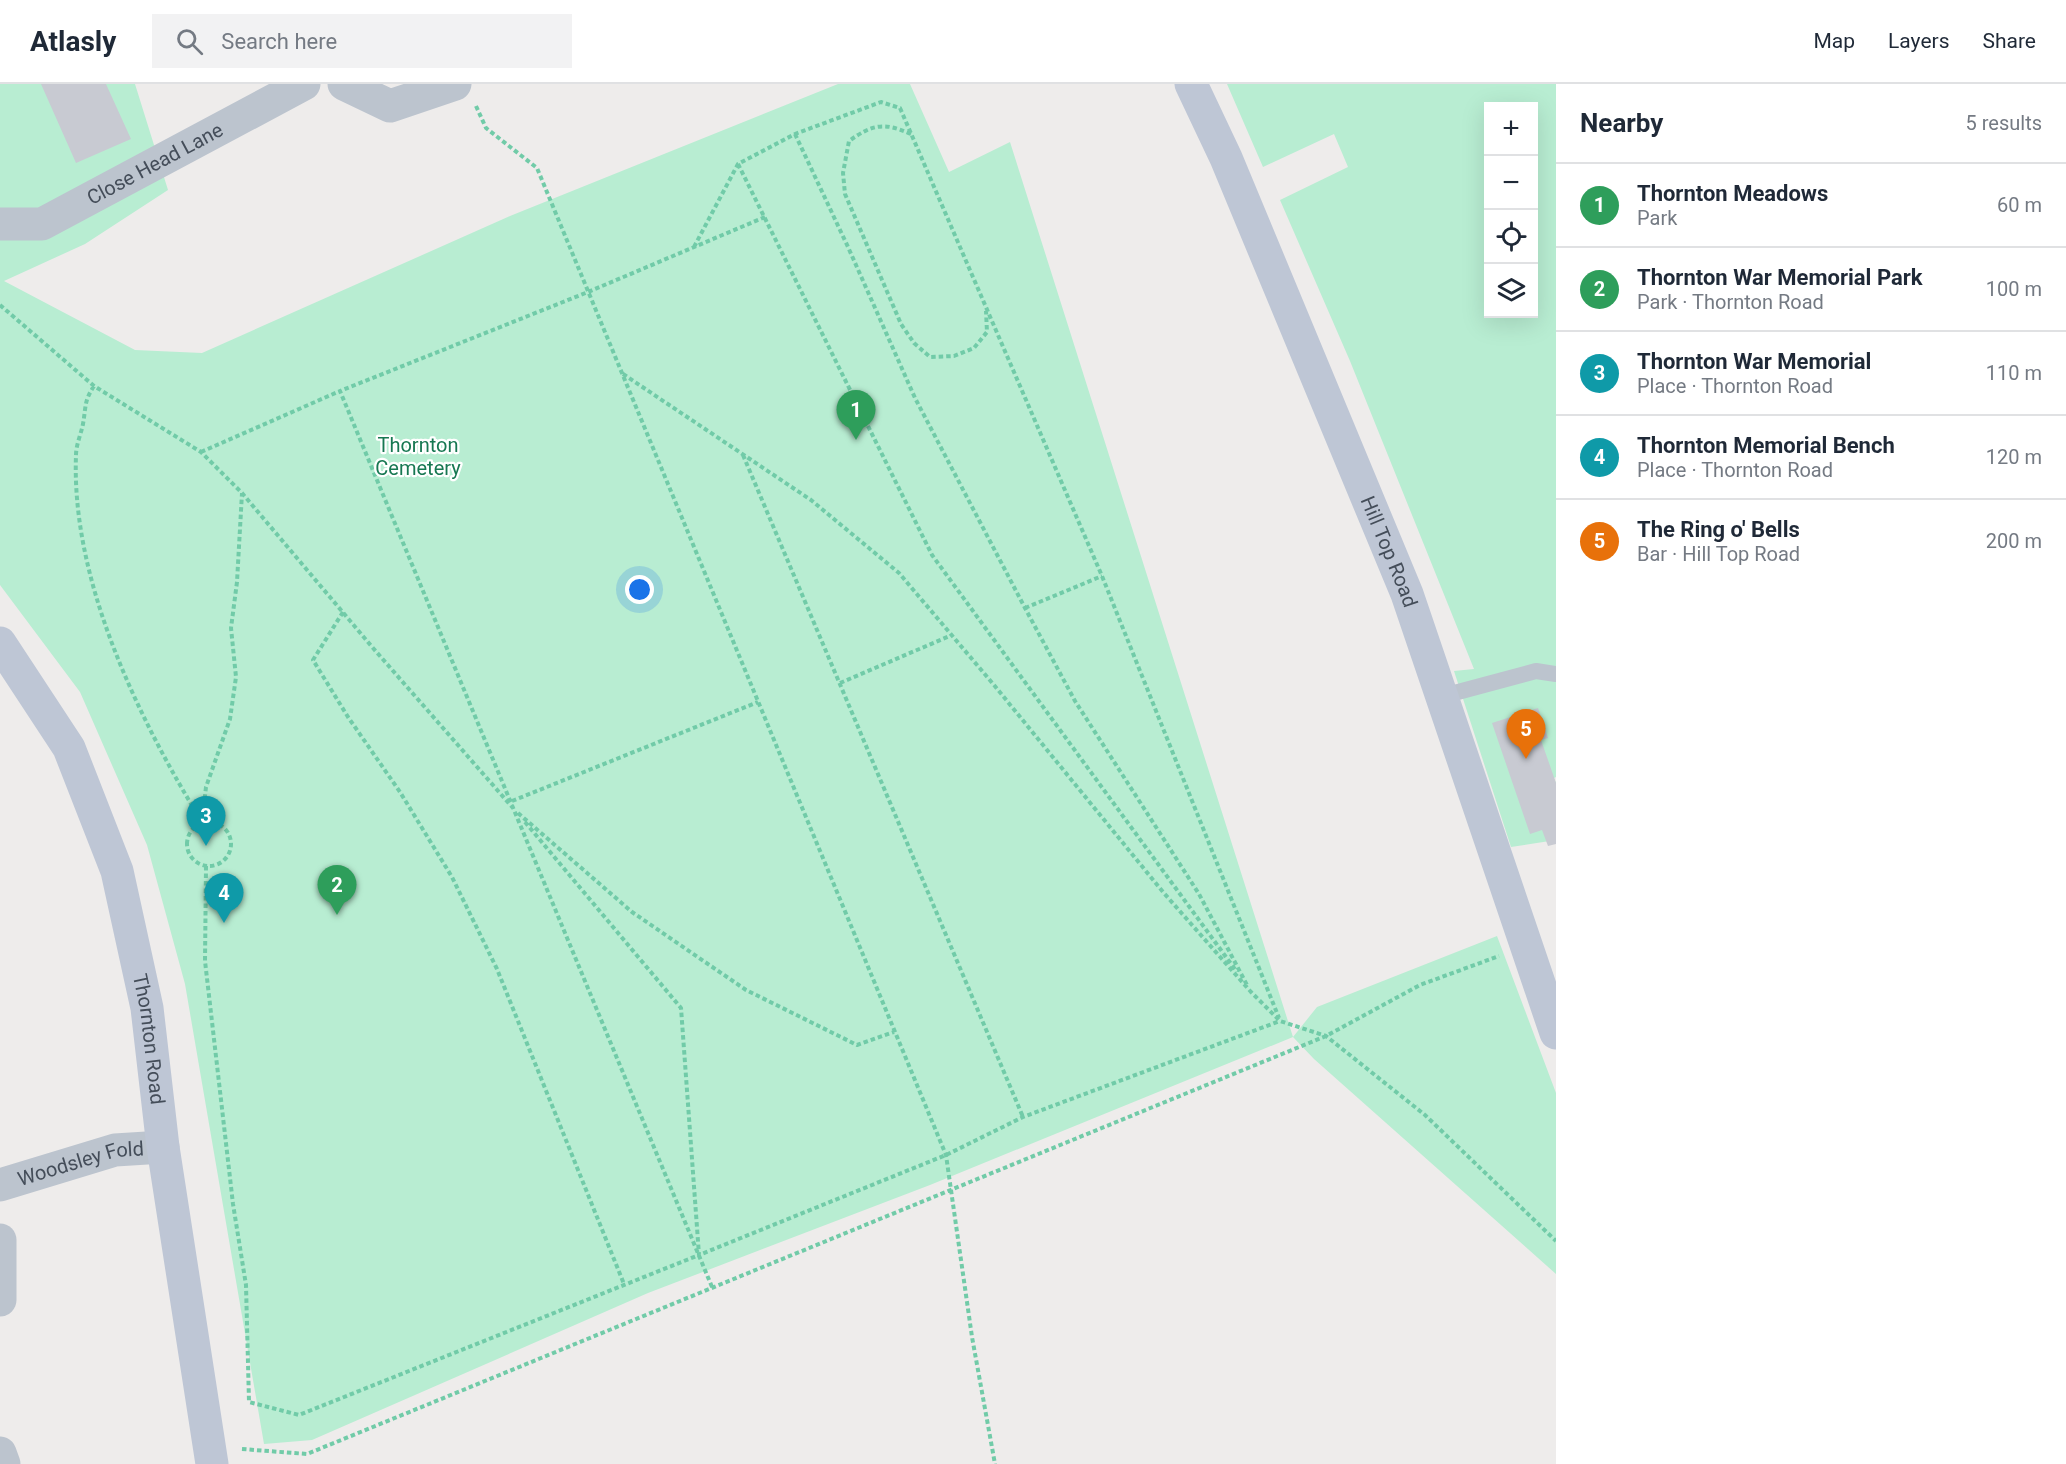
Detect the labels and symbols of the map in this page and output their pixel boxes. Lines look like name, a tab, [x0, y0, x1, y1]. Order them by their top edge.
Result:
street label: Close Head Lane	[83, 118, 227, 210]
pin: 1	[836, 390, 876, 440]
park label: Thornton Cemetery	[375, 433, 461, 480]
street label: Hill Top Road	[1356, 492, 1423, 610]
your location	[625, 575, 654, 604]
pin: 5	[1506, 710, 1546, 759]
pin: 3	[186, 796, 226, 846]
pin: 2	[318, 866, 356, 915]
pin: 4	[204, 874, 244, 923]
street label: Thornton Road	[128, 971, 170, 1106]
street label: Woodsley Fold	[15, 1136, 145, 1191]

